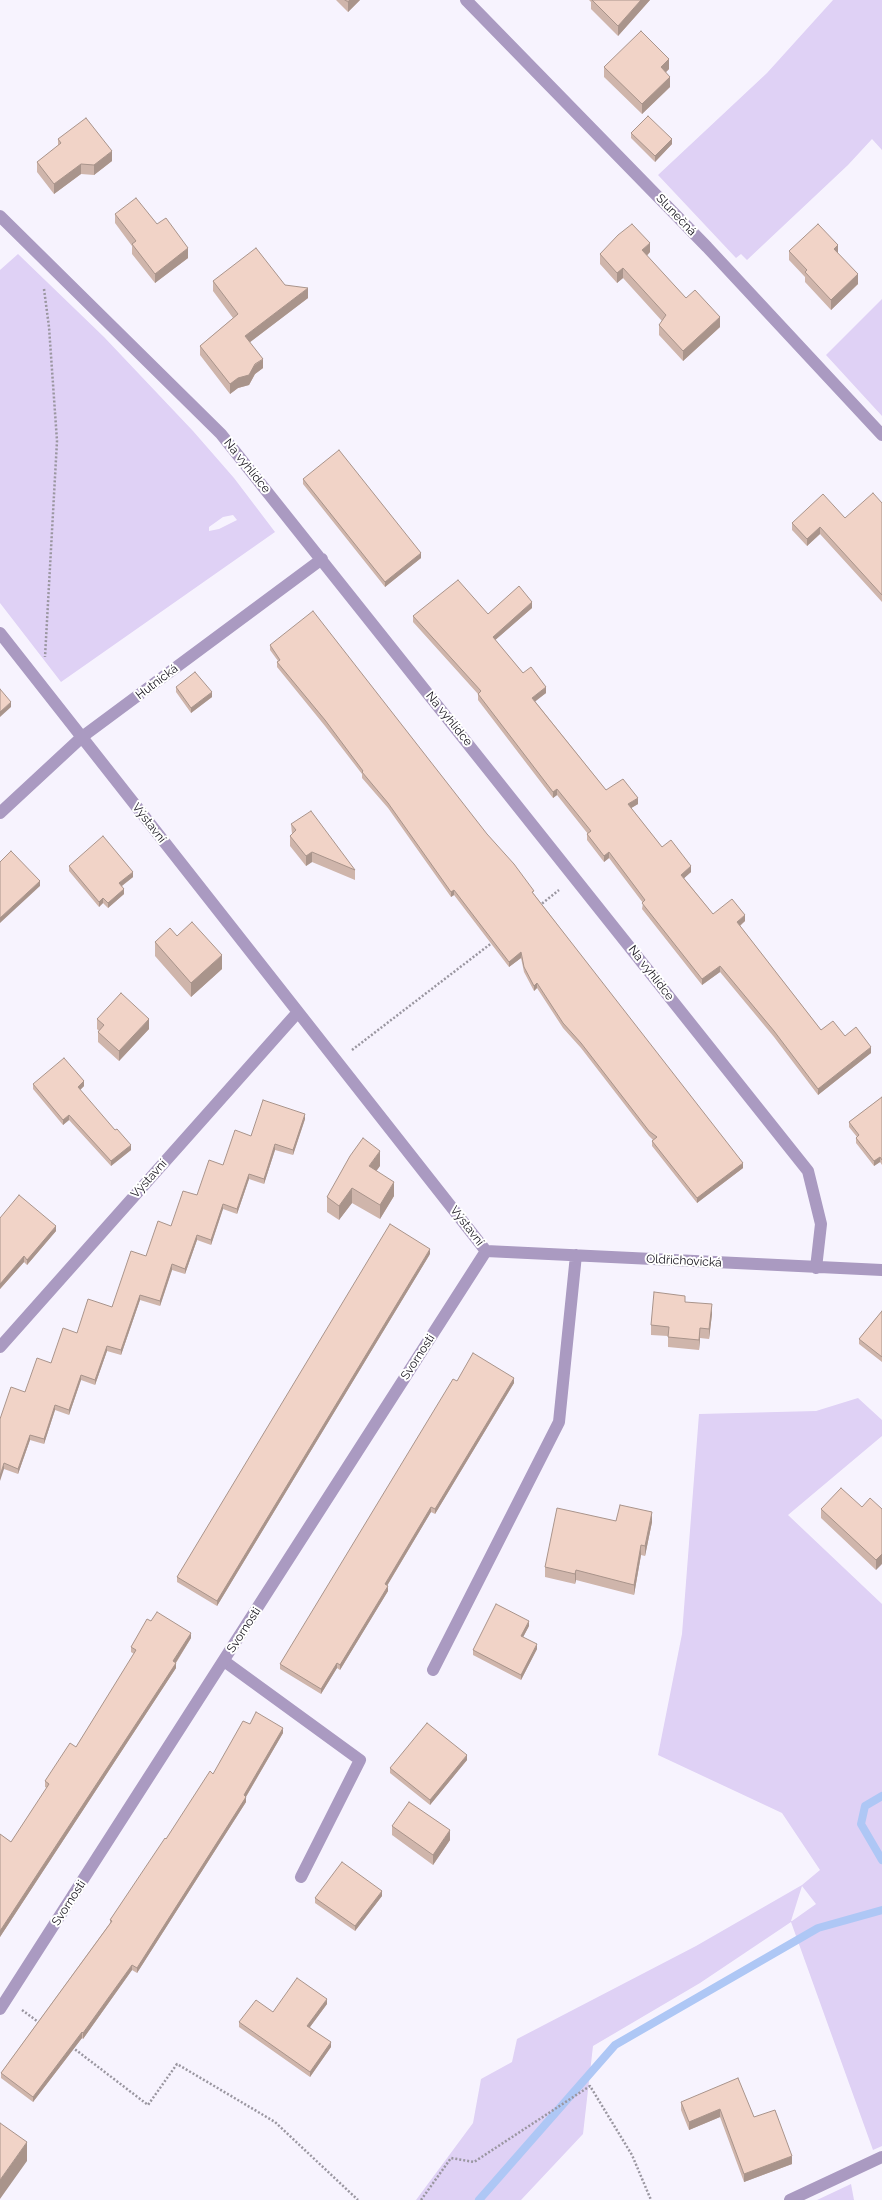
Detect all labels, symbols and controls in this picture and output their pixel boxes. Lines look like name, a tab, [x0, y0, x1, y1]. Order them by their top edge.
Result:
street label: Slunečná	[653, 191, 699, 239]
street label: Na vyhlídce	[221, 436, 273, 496]
street label: Hutnická	[133, 661, 181, 703]
street label: Na vyhlídce	[423, 689, 475, 749]
street label: Výstavní	[129, 800, 169, 846]
street label: Na vyhlídce	[625, 943, 677, 1003]
street label: Výstavní	[128, 1157, 170, 1201]
street label: Výstavní	[447, 1203, 487, 1249]
street label: Oldřichovická	[646, 1252, 722, 1270]
street label: Svornosti	[398, 1332, 438, 1382]
street label: Svornosti	[224, 1605, 264, 1655]
street label: Svornosti	[49, 1878, 89, 1928]

